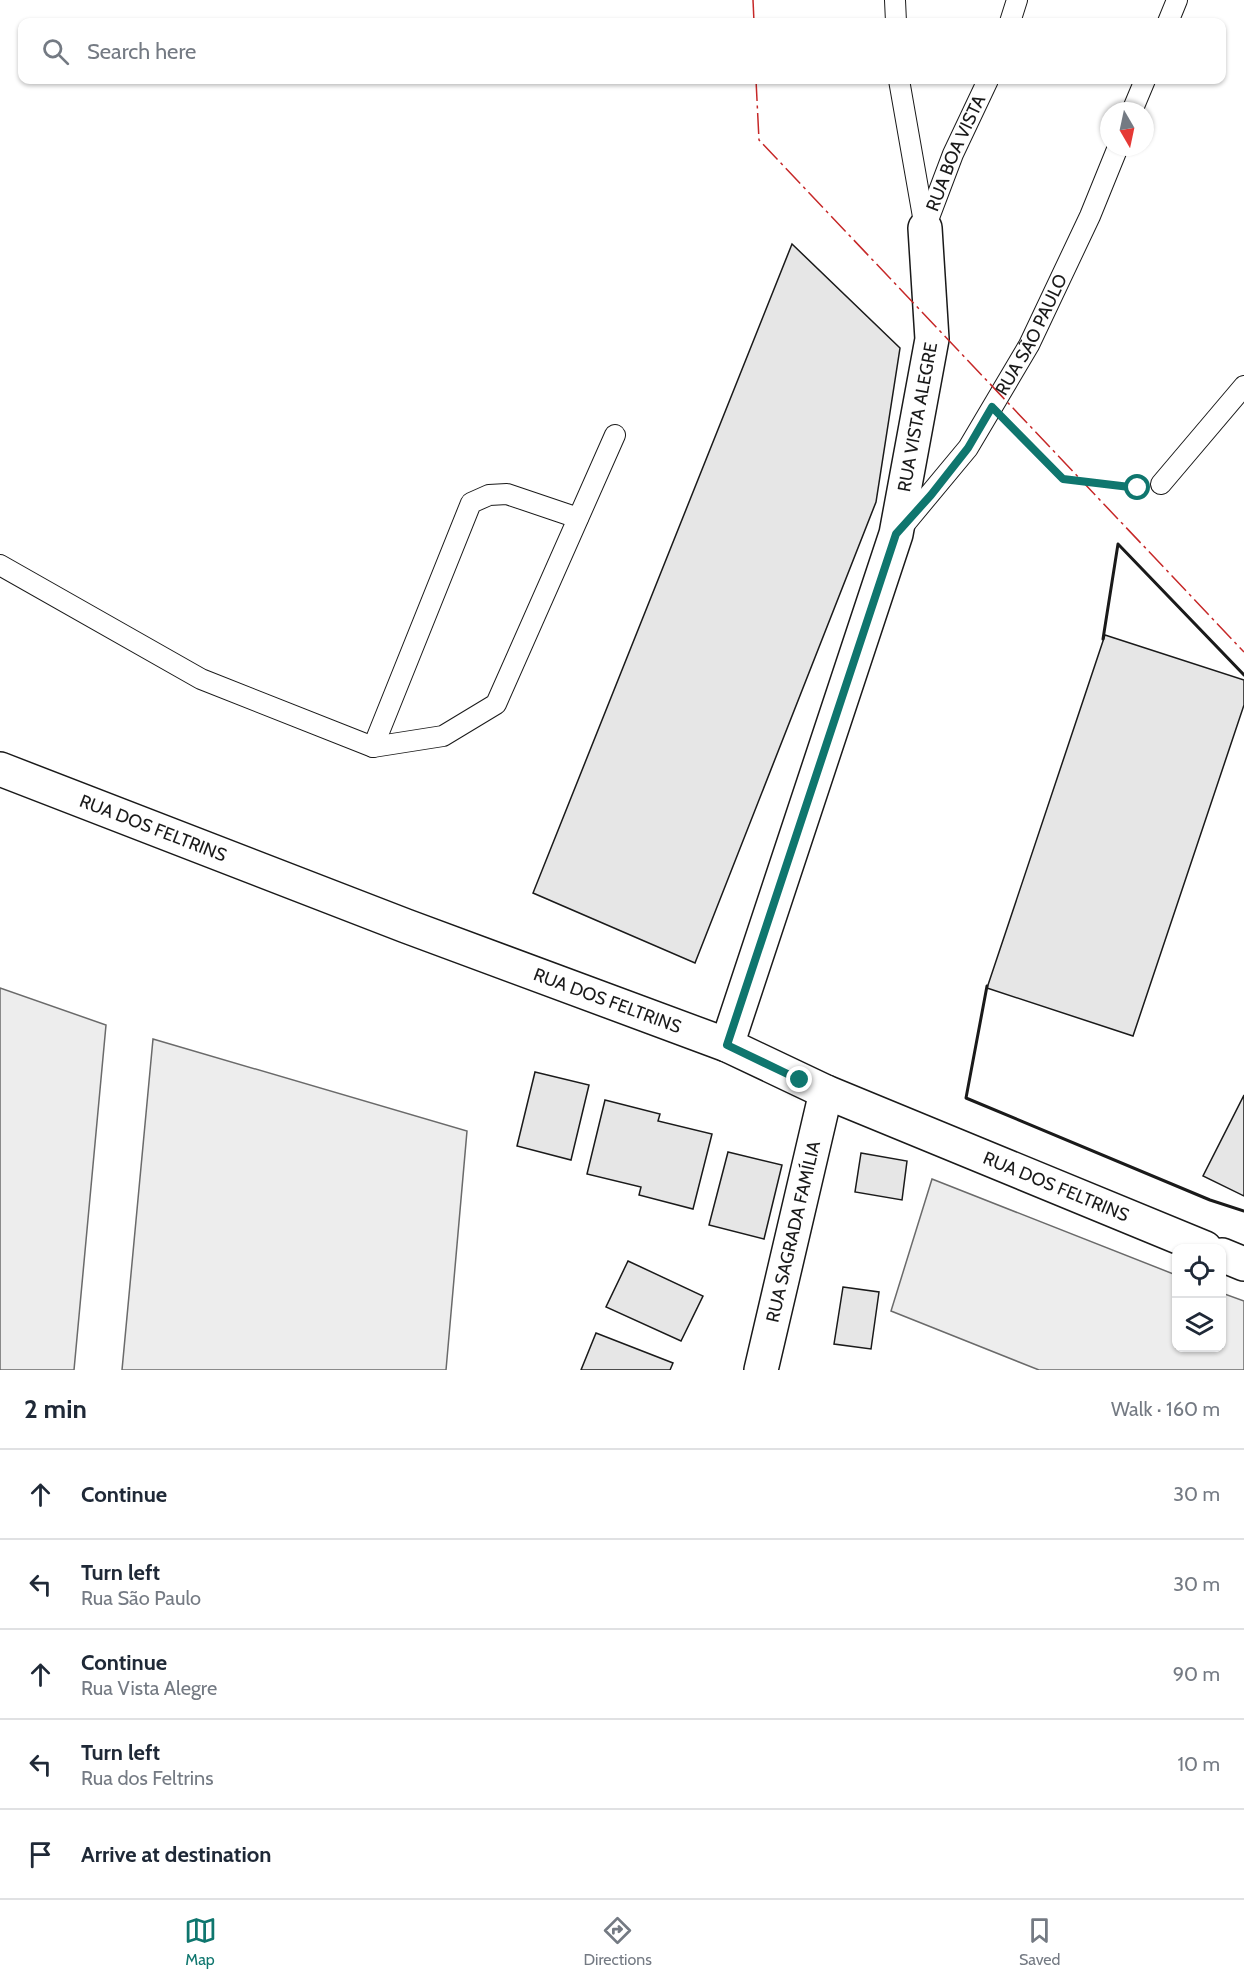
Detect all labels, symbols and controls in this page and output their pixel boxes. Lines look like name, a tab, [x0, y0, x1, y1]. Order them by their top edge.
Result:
search box	[18, 18, 1226, 84]
icon: search	[39, 35, 72, 68]
text: Search here	[87, 38, 196, 65]
street label: RUA BOA VISTA	[921, 91, 990, 214]
north arrow	[1100, 102, 1154, 156]
street label: RUA SÃO PAULO	[991, 270, 1072, 399]
street label: RUA VISTA ALEGRE	[893, 341, 942, 494]
route start	[1124, 474, 1150, 500]
street label: RUA DOS FELTRINS	[76, 790, 230, 867]
street label: RUA DOS FELTRINS	[530, 963, 684, 1038]
route end	[786, 1066, 812, 1092]
street label: RUA SAGRADA FAMÍLIA	[761, 1139, 825, 1325]
street label: RUA DOS FELTRINS	[980, 1147, 1132, 1227]
map controls	[1172, 1244, 1226, 1352]
button: locate	[1172, 1244, 1226, 1298]
button: layers	[1172, 1298, 1226, 1352]
text: 2 min	[24, 1393, 87, 1425]
text: Walk · 160 m	[1111, 1397, 1220, 1421]
icon: ahead	[24, 1478, 57, 1511]
text: Continue	[81, 1481, 167, 1508]
text: 30 m	[1173, 1482, 1220, 1506]
text: Turn left	[81, 1559, 160, 1586]
icon: left	[24, 1568, 57, 1601]
text: 30 m	[1173, 1572, 1220, 1596]
text: Rua São Paulo	[81, 1586, 201, 1610]
text: Continue	[81, 1649, 167, 1676]
icon: ahead	[24, 1658, 57, 1691]
text: 90 m	[1173, 1662, 1220, 1686]
text: Rua Vista Alegre	[81, 1676, 217, 1700]
text: Turn left	[81, 1739, 160, 1766]
icon: left	[24, 1748, 57, 1781]
text: 10 m	[1177, 1752, 1220, 1776]
text: Rua dos Feltrins	[81, 1766, 213, 1790]
icon: arrive	[24, 1838, 57, 1871]
text: Arrive at destination	[81, 1841, 271, 1868]
tab: Map	[184, 1914, 217, 1969]
tab: Directions	[584, 1914, 652, 1969]
tab: Saved	[1019, 1914, 1060, 1969]

